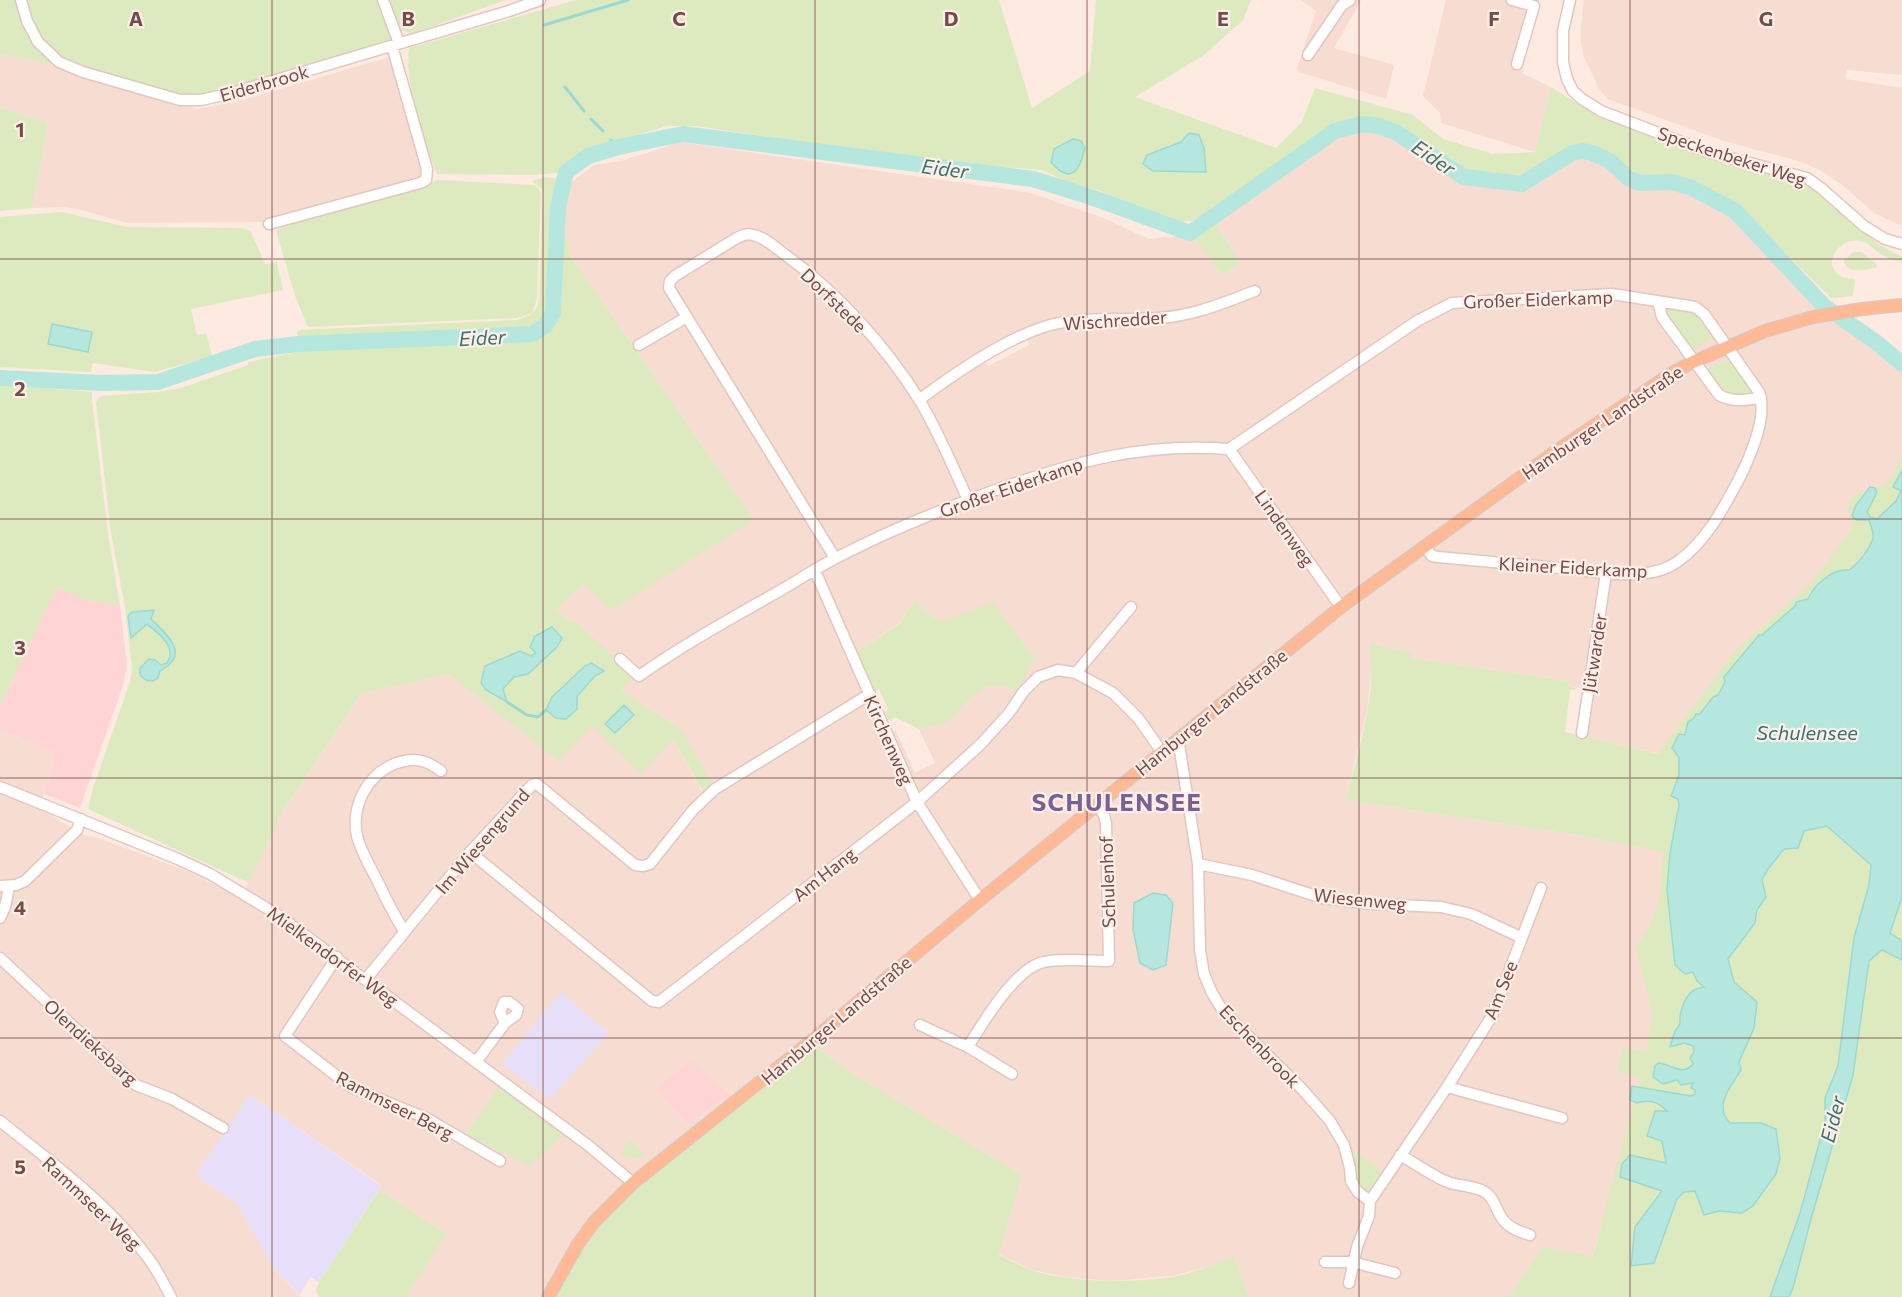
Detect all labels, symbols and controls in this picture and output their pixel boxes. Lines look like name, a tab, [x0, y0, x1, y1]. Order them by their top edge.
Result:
text: A	[129, 6, 143, 30]
text: B	[401, 6, 415, 30]
text: C	[672, 6, 686, 30]
text: D	[944, 6, 958, 30]
text: E	[1217, 6, 1229, 30]
text: F	[1488, 6, 1500, 30]
text: G	[1759, 6, 1773, 30]
street label: Eiderbrook	[217, 60, 311, 106]
text: 1	[15, 117, 25, 141]
street label: Speckenbeker Weg	[1655, 122, 1809, 190]
water label: Eider	[1408, 134, 1461, 181]
water label: Eider	[920, 153, 971, 183]
street label: Dorfstede	[797, 263, 871, 337]
street label: Großer Eiderkamp	[1463, 285, 1613, 313]
street label: Wischredder	[1062, 305, 1168, 335]
water label: Eider	[458, 324, 507, 350]
street label: Hamburger Landstraße	[1518, 360, 1686, 484]
text: 2	[14, 376, 26, 400]
street label: Großer Eiderkamp	[937, 452, 1085, 522]
street label: Lindenweg	[1251, 485, 1320, 571]
street label: Kleiner Eiderkamp	[1498, 552, 1648, 582]
street label: Jütwarder	[1577, 612, 1611, 694]
text: 3	[14, 635, 26, 659]
street label: Hamburger Landstraße	[1131, 644, 1291, 780]
street label: Kirchenweg	[859, 692, 919, 788]
water label: Schulensee	[1756, 720, 1858, 744]
street label: Im Wiesengrund	[430, 784, 534, 898]
district label: SCHULENSEE	[1032, 787, 1202, 816]
street label: Schulenhof	[1094, 835, 1120, 928]
street label: Am Hang	[788, 842, 860, 906]
street label: Wiesenweg	[1312, 883, 1408, 915]
text: 4	[14, 895, 26, 919]
street label: Mielkendorfer Weg	[263, 901, 403, 1011]
street label: Hamburger Landstraße	[757, 951, 915, 1089]
street label: Am See	[1478, 958, 1522, 1022]
street label: Olendieksbarg	[40, 994, 143, 1090]
street label: Eschenbrook	[1215, 1000, 1305, 1092]
street label: Rammseer Berg	[333, 1066, 458, 1144]
water label: Eider	[1815, 1092, 1850, 1145]
street label: Rammseer Weg	[38, 1152, 146, 1255]
text: 5	[14, 1154, 26, 1178]

